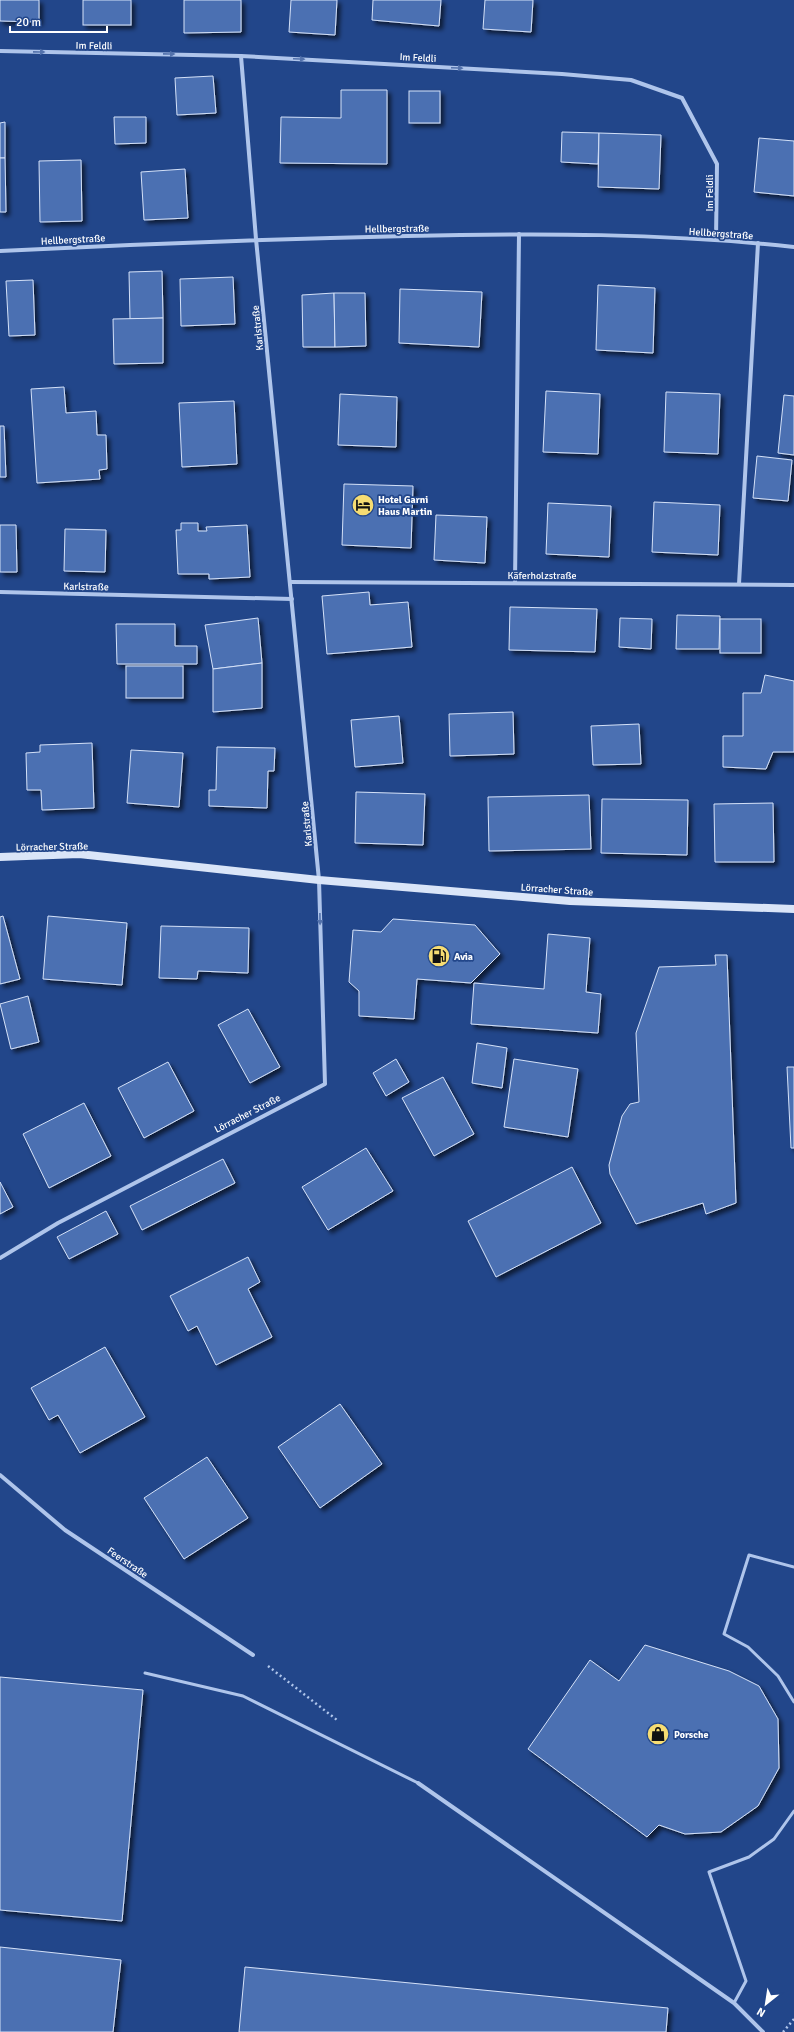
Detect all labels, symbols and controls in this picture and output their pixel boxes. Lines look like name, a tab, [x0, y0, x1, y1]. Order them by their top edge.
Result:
scale bar	[10, 8, 107, 34]
text: 20 m	[16, 15, 41, 30]
street label: Im Feldli	[75, 40, 112, 52]
one-way arrow	[33, 49, 46, 55]
one-way arrow	[163, 51, 176, 57]
street label: Im Feldli	[399, 51, 437, 65]
one-way arrow	[293, 55, 305, 62]
one-way arrow	[451, 64, 463, 71]
street label: Im Feldli	[704, 175, 716, 211]
street label: Hellbergstraße	[365, 222, 429, 236]
street label: Hellbergstraße	[688, 226, 754, 242]
street label: Hellbergstraße	[41, 232, 106, 248]
street label: Karlstraße	[250, 305, 266, 351]
hotel icon: Hotel Garni Haus Martin	[350, 492, 376, 518]
place label: Hotel Garni Haus Martin	[378, 494, 433, 518]
street label: Käferholzstraße	[507, 570, 577, 582]
street label: Karlstraße	[63, 581, 109, 593]
street label: Karlstraße	[299, 801, 315, 847]
street label: Lörracher Straße	[16, 840, 88, 854]
street label: Lörracher Straße	[520, 881, 594, 899]
one-way arrow	[317, 913, 323, 926]
fuel station icon: Avia	[426, 943, 452, 969]
place label: Avia	[454, 951, 473, 963]
street label: Lörracher Straße	[212, 1092, 282, 1136]
street label: Feerstraße	[105, 1545, 150, 1581]
shop icon: Porsche	[645, 1721, 671, 1747]
place label: Porsche	[674, 1729, 708, 1741]
north arrow	[746, 1984, 786, 2024]
text: N	[755, 2005, 768, 2020]

